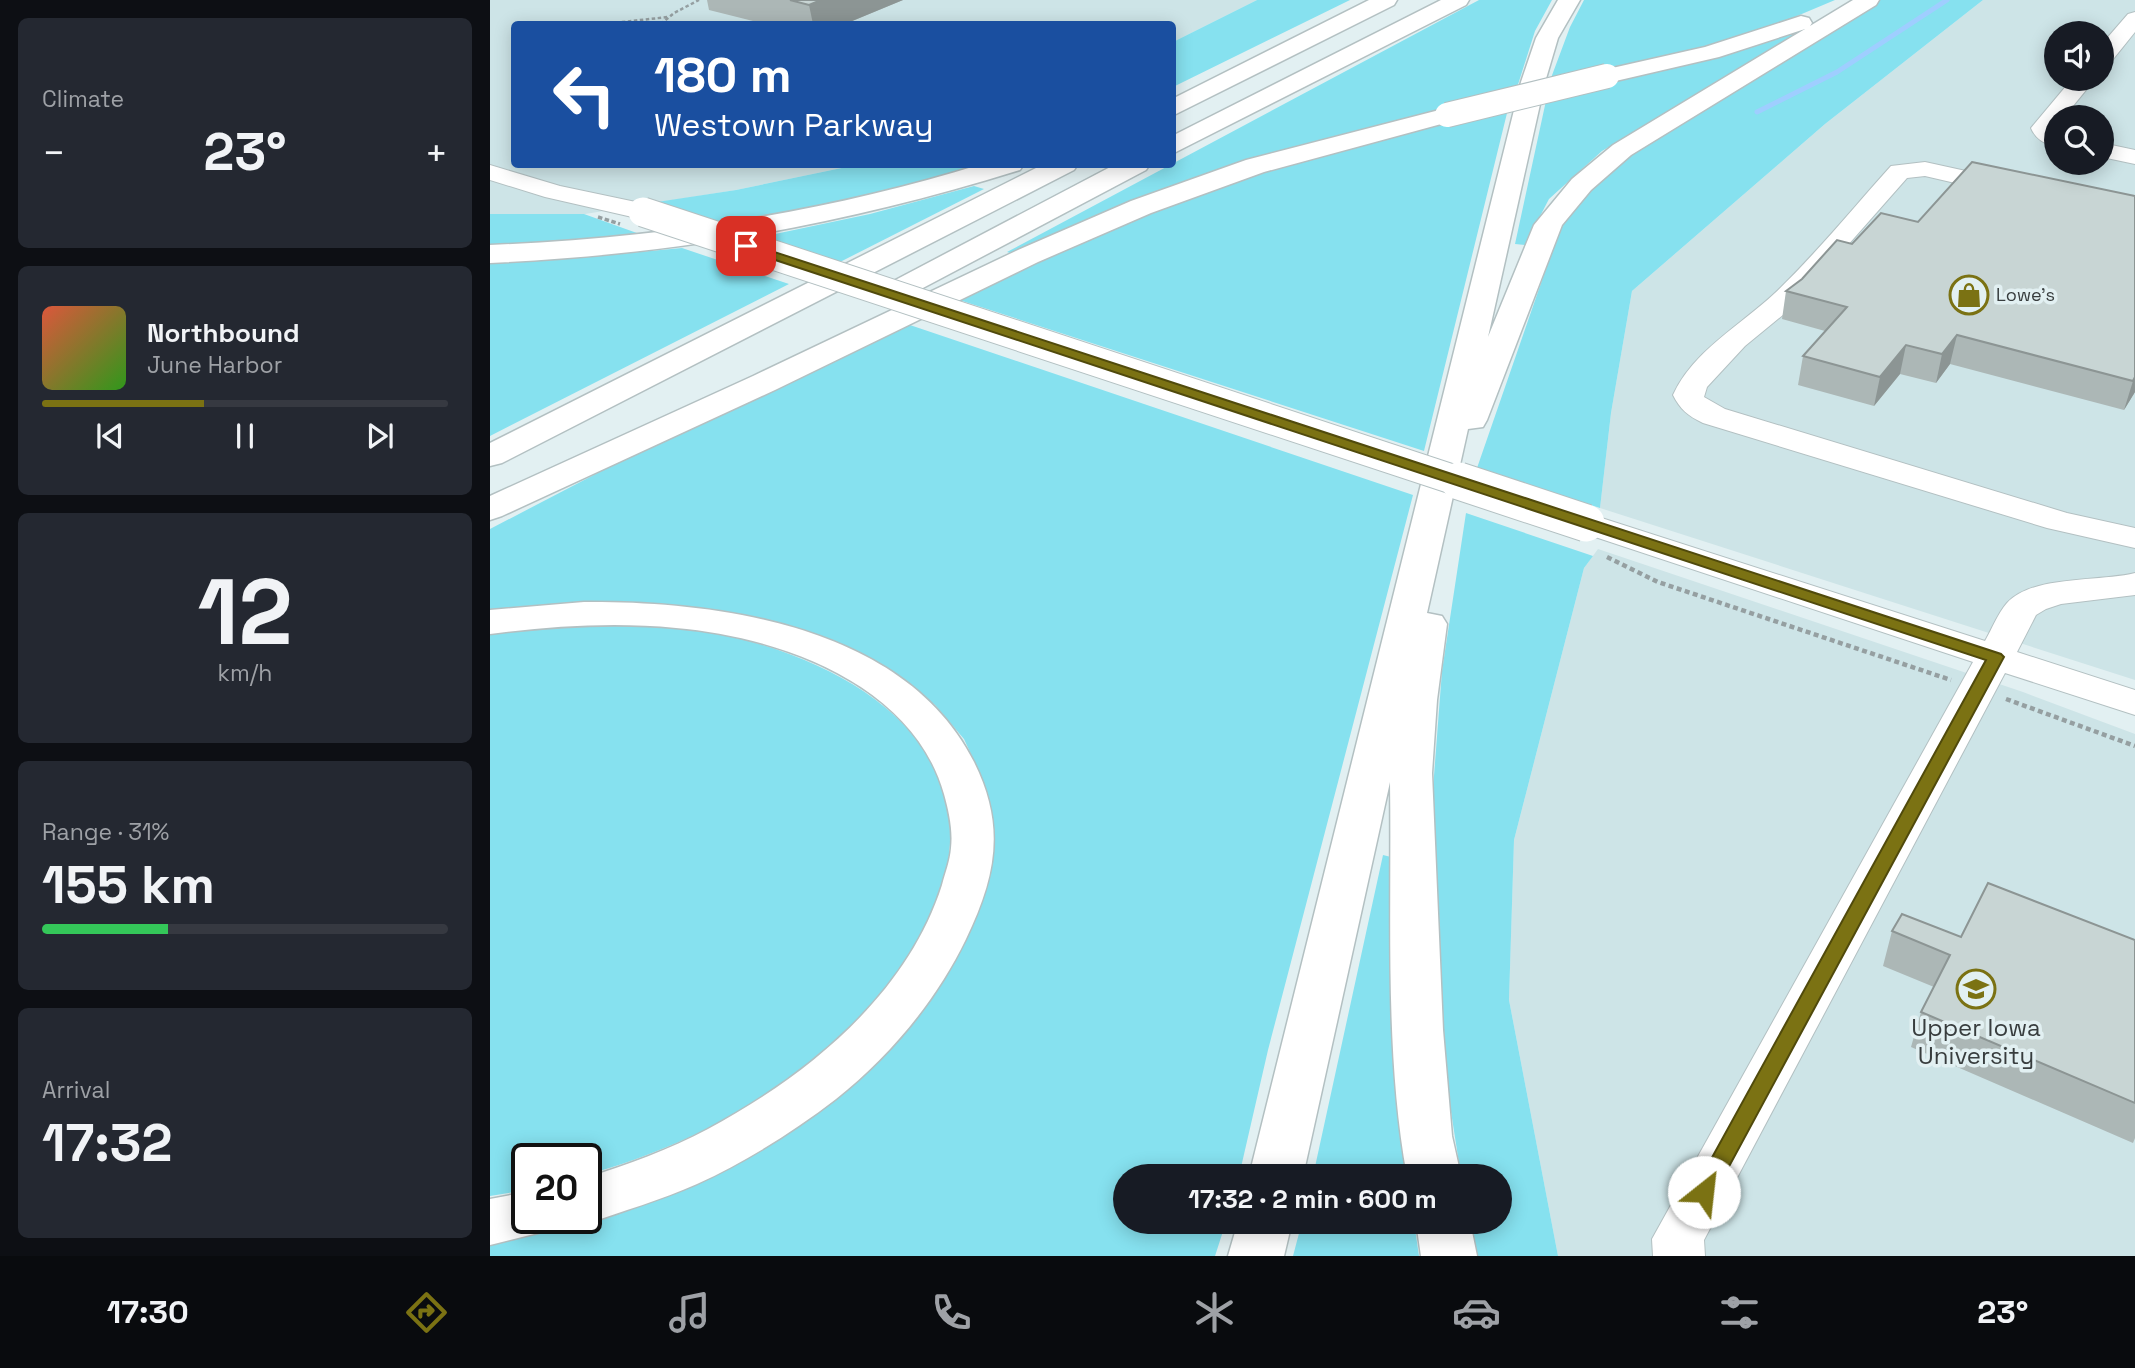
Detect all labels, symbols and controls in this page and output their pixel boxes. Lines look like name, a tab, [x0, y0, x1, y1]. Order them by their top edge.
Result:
map controls	[2044, 21, 2114, 175]
button: sound	[2044, 21, 2114, 91]
text: 180 m	[654, 44, 792, 106]
icon: left	[539, 49, 630, 140]
text: Climate	[42, 84, 124, 114]
text: Westown Parkway	[654, 105, 934, 145]
button: search	[2044, 105, 2114, 175]
text: 23°	[204, 119, 287, 185]
text: −	[42, 129, 66, 177]
text: +	[424, 129, 448, 177]
pin	[716, 216, 776, 276]
icon: arrive	[727, 227, 765, 265]
shop icon: Lowe's	[1948, 274, 1990, 316]
place label: Lowe's	[1996, 283, 2055, 306]
text: Northbound	[147, 316, 300, 350]
text: June Harbor	[147, 350, 282, 380]
icon: previous	[91, 417, 129, 455]
icon: pause	[226, 417, 264, 455]
icon: next	[361, 417, 399, 455]
text: 12	[197, 554, 293, 671]
text: km/h	[218, 658, 272, 688]
text: Range · 31%	[42, 817, 169, 847]
text: 155 km	[42, 852, 215, 918]
school or university icon: Upper Iowa University	[1955, 968, 1997, 1010]
place label: Upper Iowa University	[1911, 1012, 2041, 1071]
text: Arrival	[42, 1075, 110, 1105]
text: 17:32	[42, 1110, 172, 1176]
speed limit sign: 20	[511, 1143, 602, 1234]
position arrow	[1667, 1155, 1741, 1229]
text: 17:32 · 2 min · 600 m	[1188, 1182, 1437, 1216]
icon: directions	[402, 1288, 451, 1337]
icon: music	[665, 1288, 714, 1337]
icon: phone	[927, 1288, 976, 1337]
icon: climate	[1190, 1288, 1239, 1337]
icon: car	[1452, 1288, 1501, 1337]
icon: filters	[1715, 1288, 1764, 1337]
text: 17:30	[107, 1292, 189, 1332]
text: 23°	[1977, 1292, 2028, 1332]

